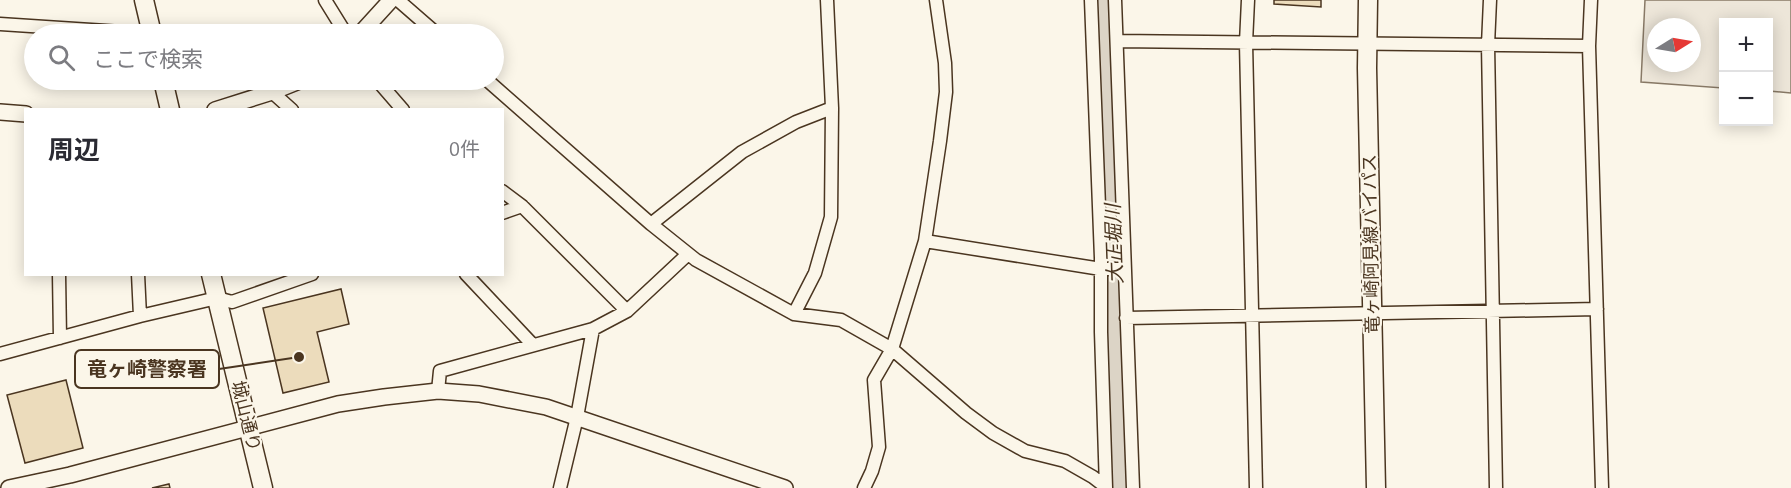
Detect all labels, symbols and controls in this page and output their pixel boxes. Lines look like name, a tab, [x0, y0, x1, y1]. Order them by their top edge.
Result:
north arrow	[1647, 18, 1701, 72]
map controls	[1719, 18, 1773, 126]
button: +	[1719, 18, 1773, 72]
search box	[24, 24, 504, 90]
icon: search	[45, 41, 78, 74]
text: ここで検索	[93, 45, 203, 73]
button: −	[1719, 72, 1773, 126]
text: 周辺	[48, 133, 100, 166]
text: 0件	[449, 136, 480, 162]
street label: 竜ヶ崎阿見線バイパス	[1357, 154, 1384, 334]
water label: 大正堀川	[1100, 202, 1128, 284]
callout: 竜ヶ崎警察署	[75, 350, 219, 388]
text: 竜ヶ崎警察署	[87, 356, 207, 382]
street label: 城山通り	[227, 378, 266, 454]

